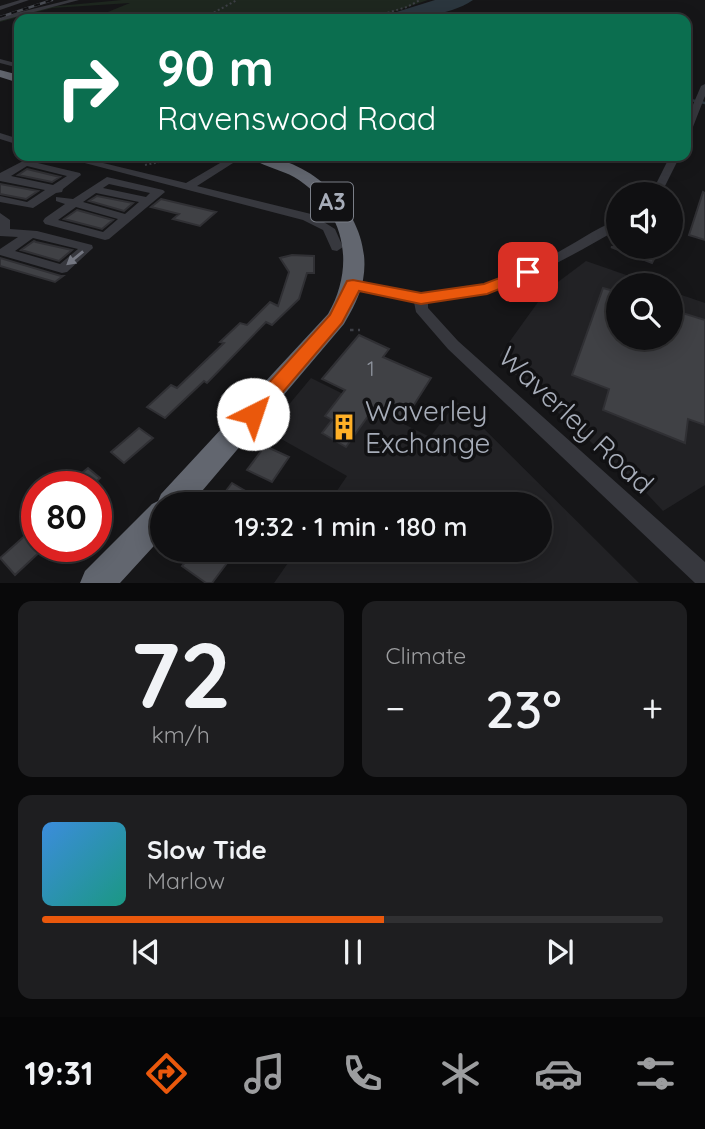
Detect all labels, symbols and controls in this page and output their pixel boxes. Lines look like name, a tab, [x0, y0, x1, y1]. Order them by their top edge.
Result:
text: 90 m	[157, 37, 274, 98]
icon: right	[42, 42, 133, 133]
text: Ravenswood Road	[157, 98, 436, 138]
road number: A3	[311, 182, 353, 222]
map controls	[606, 182, 683, 350]
button: sound	[606, 182, 683, 259]
pin	[498, 242, 558, 302]
one-way arrow	[67, 251, 85, 266]
icon: arrive	[509, 253, 547, 291]
button: search	[606, 273, 683, 350]
street label: Waverley Road	[491, 339, 661, 500]
house number: 1	[367, 355, 375, 381]
position arrow	[216, 377, 290, 451]
place label: Waverley Exchange	[365, 393, 490, 460]
building icon: Waverley Exchange	[329, 412, 359, 442]
speed limit sign: 80	[21, 471, 112, 562]
text: 19:32 · 1 min · 180 m	[235, 510, 467, 543]
text: 72	[130, 617, 232, 731]
text: Climate	[386, 641, 466, 670]
text: 23°	[485, 676, 562, 741]
text: −	[386, 684, 405, 732]
text: +	[642, 684, 663, 732]
text: km/h	[152, 720, 210, 749]
text: Slow Tide	[147, 833, 267, 866]
text: Marlow	[147, 866, 225, 895]
icon: previous	[127, 933, 165, 971]
icon: pause	[334, 933, 372, 971]
icon: next	[541, 933, 579, 971]
icon: directions	[142, 1049, 191, 1098]
icon: music	[240, 1049, 289, 1098]
icon: phone	[338, 1049, 387, 1098]
icon: climate	[436, 1049, 485, 1098]
icon: car	[534, 1049, 583, 1098]
icon: filters	[631, 1049, 680, 1098]
text: 19:31	[24, 1053, 93, 1093]

